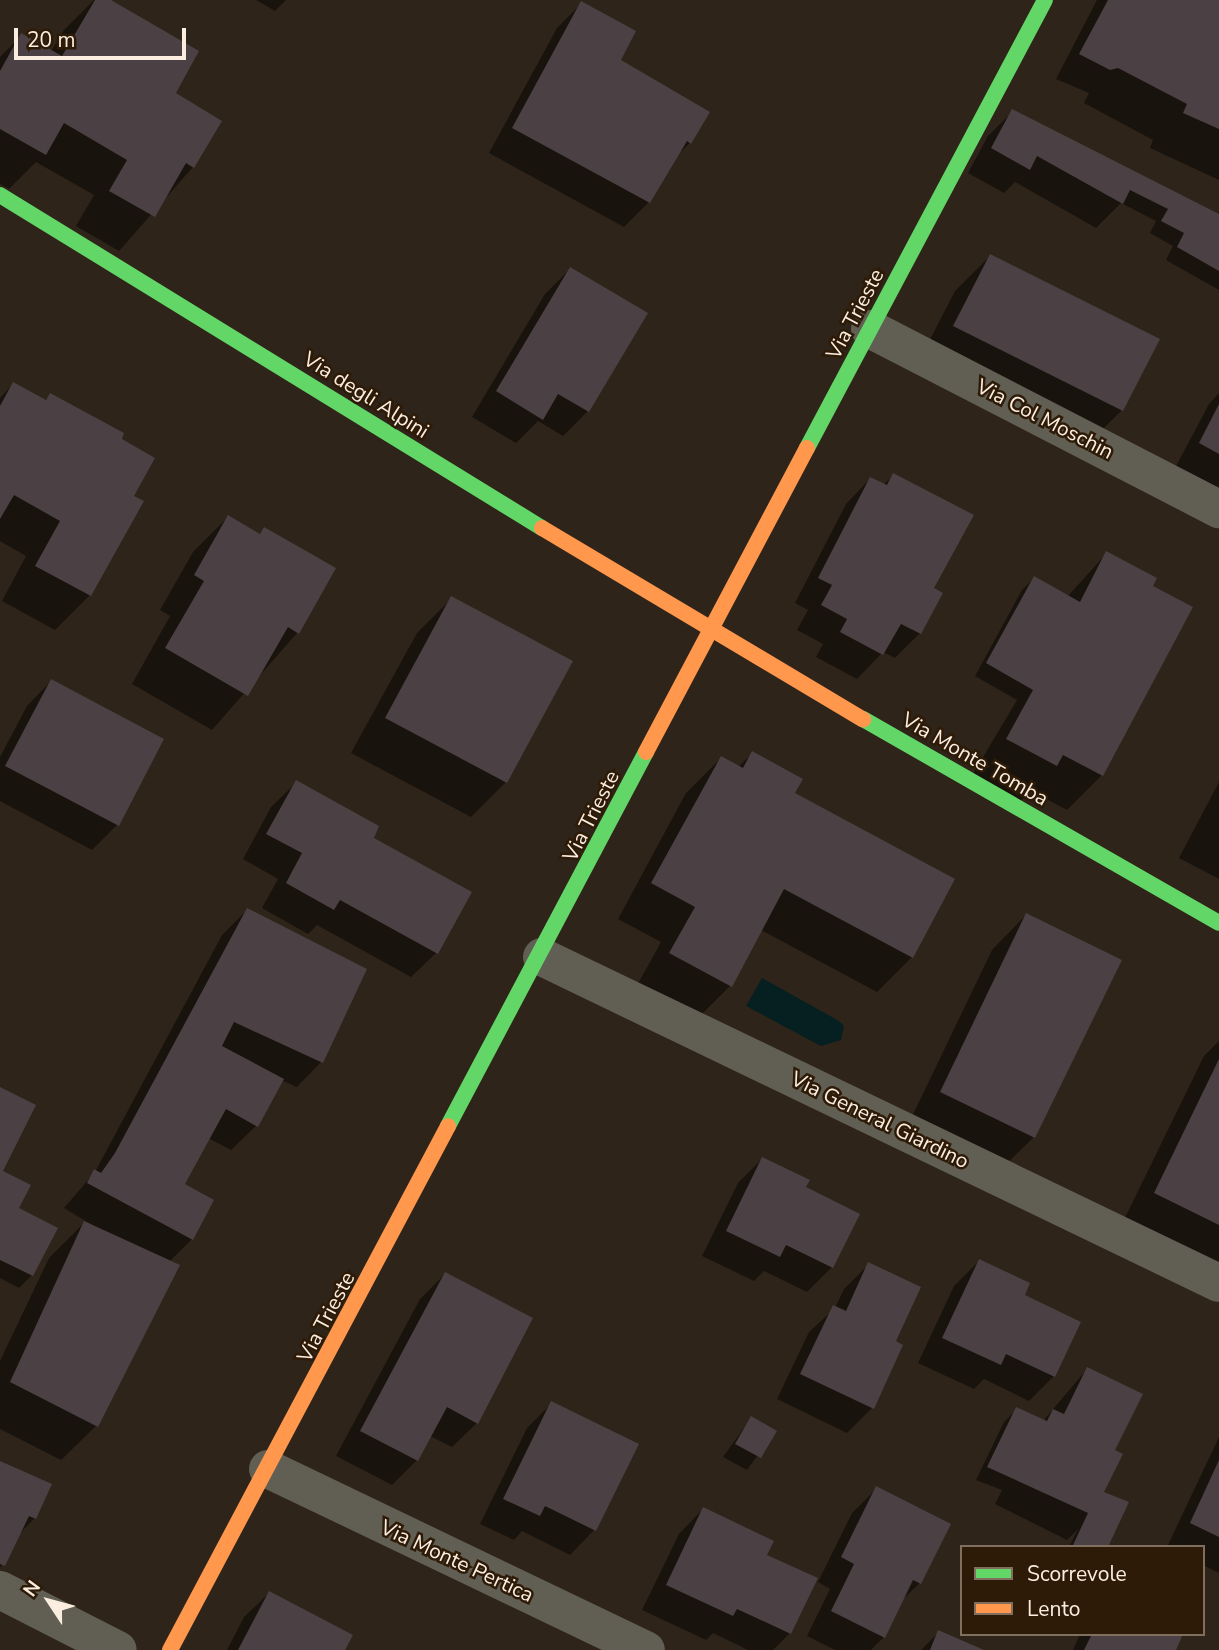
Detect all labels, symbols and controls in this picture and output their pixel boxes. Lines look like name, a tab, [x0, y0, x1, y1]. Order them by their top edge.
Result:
scale bar	[18, 14, 189, 58]
text: 20 m	[27, 26, 76, 54]
street label: Via Trieste	[821, 264, 889, 364]
street label: Via degli Alpini	[298, 346, 434, 444]
street label: Via Col Moschin	[972, 374, 1118, 464]
street label: Via Monte Tomba	[897, 707, 1053, 811]
street label: Via Trieste	[557, 766, 625, 866]
street label: Via General Giardino	[787, 1066, 973, 1174]
street label: Via Trieste	[292, 1267, 360, 1367]
street label: Via Monte Pertica	[376, 1514, 538, 1608]
legend	[960, 1545, 1205, 1636]
text: Scorrevole	[1027, 1560, 1127, 1588]
north arrow	[14, 1566, 84, 1636]
text: N	[17, 1575, 47, 1602]
text: Lento	[1027, 1595, 1080, 1623]

